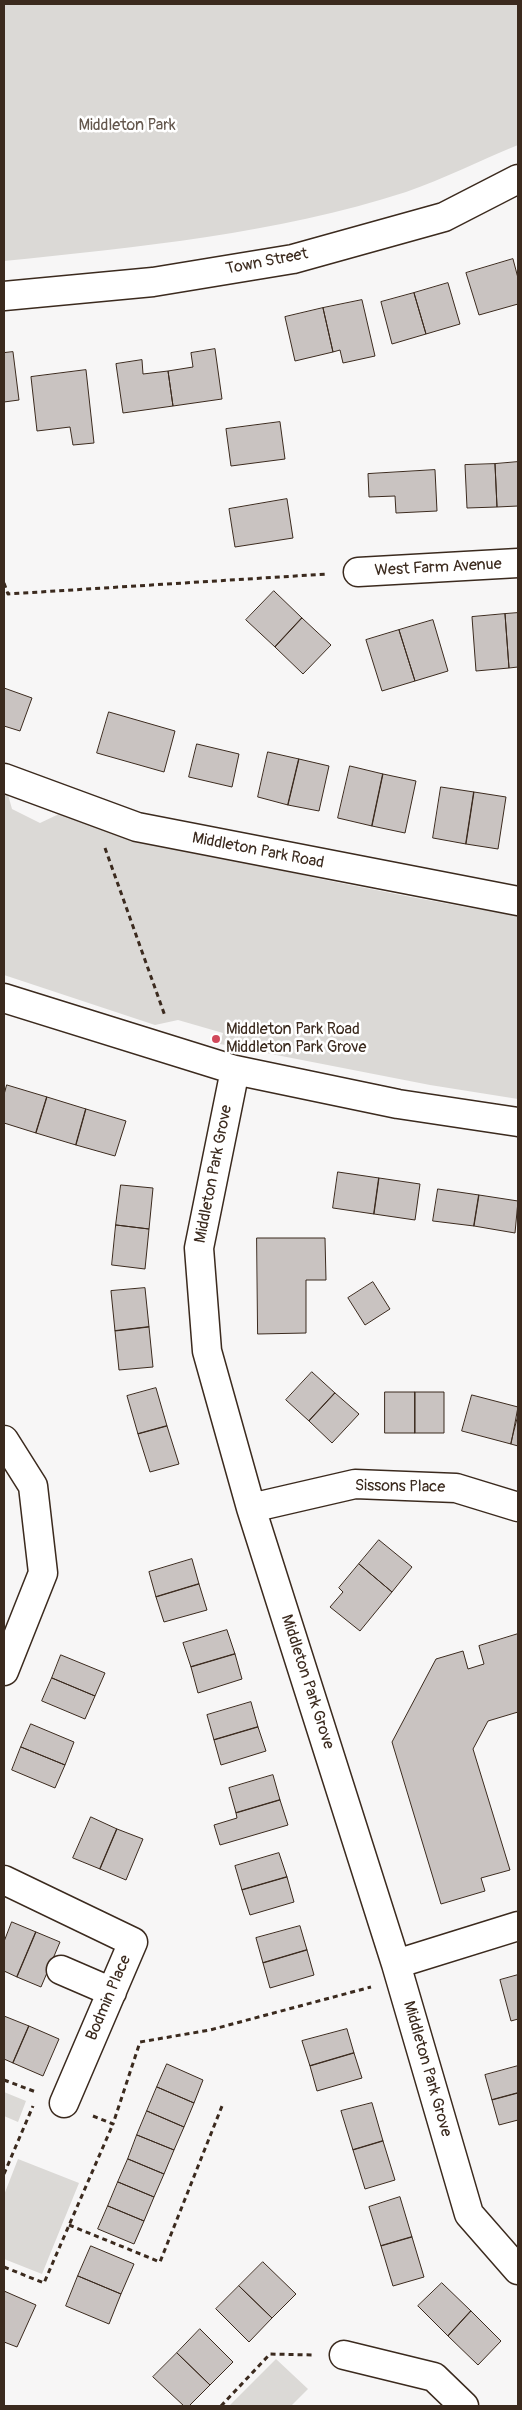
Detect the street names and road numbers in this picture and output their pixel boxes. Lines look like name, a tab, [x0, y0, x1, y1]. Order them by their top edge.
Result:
street label: Town Street	[224, 245, 310, 279]
street label: West Farm Avenue	[374, 555, 502, 581]
street label: Middleton Park Road	[191, 829, 325, 873]
street label: Middleton Park Grove	[191, 1103, 237, 1245]
street label: Sissons Place	[355, 1477, 445, 1497]
street label: Middleton Park Grove	[276, 1612, 338, 1752]
street label: Bodmin Place	[82, 1952, 136, 2044]
street label: Middleton Park Grove	[398, 1999, 456, 2139]

